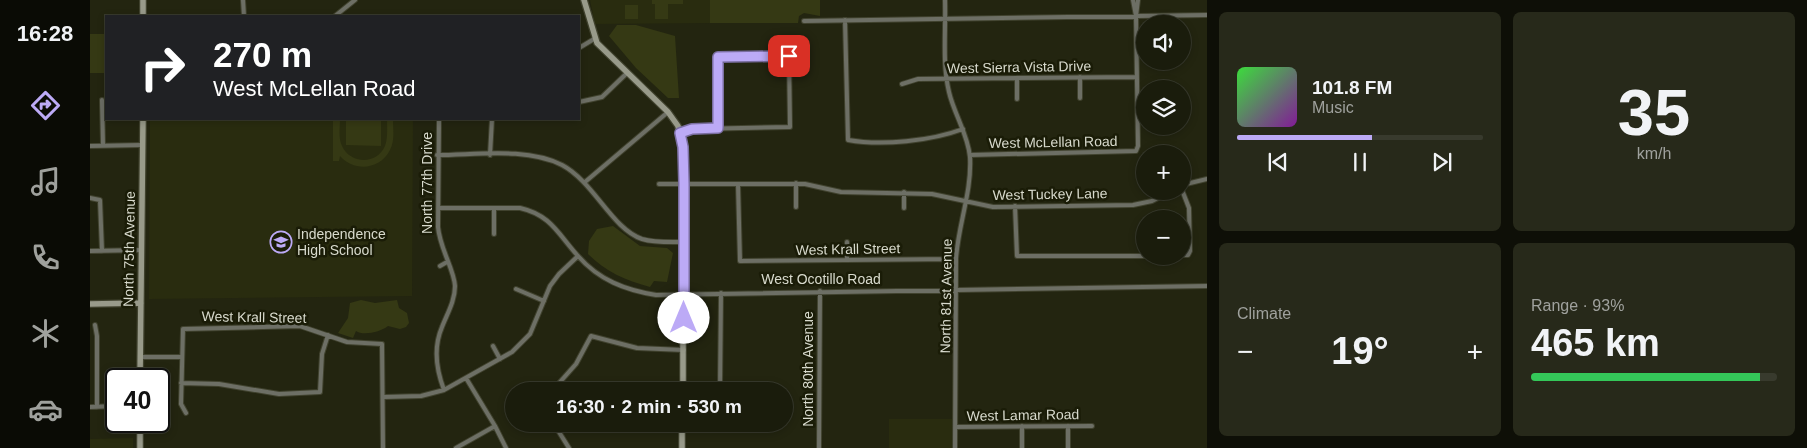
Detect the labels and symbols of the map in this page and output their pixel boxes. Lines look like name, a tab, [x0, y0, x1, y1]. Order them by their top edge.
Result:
pin	[768, 35, 810, 77]
street label: West Sierra Vista Drive	[947, 58, 1091, 76]
street label: North 77th Drive	[419, 132, 435, 234]
street label: West McLellan Road	[988, 133, 1118, 151]
street label: West Tuckey Lane	[992, 185, 1108, 203]
street label: North 75th Avenue	[120, 191, 138, 307]
place label: Independence High School	[297, 226, 386, 258]
school or university icon: Independence High School	[269, 230, 293, 254]
street label: North 81st Avenue	[937, 238, 955, 354]
street label: West Krall Street	[795, 240, 901, 258]
street label: West Ocotillo Road	[761, 271, 881, 287]
position arrow	[657, 291, 709, 343]
street label: West Krall Street	[201, 308, 307, 326]
street label: North 80th Avenue	[800, 311, 816, 427]
speed limit sign: 40	[105, 368, 170, 433]
street label: West Lamar Road	[967, 406, 1079, 424]

